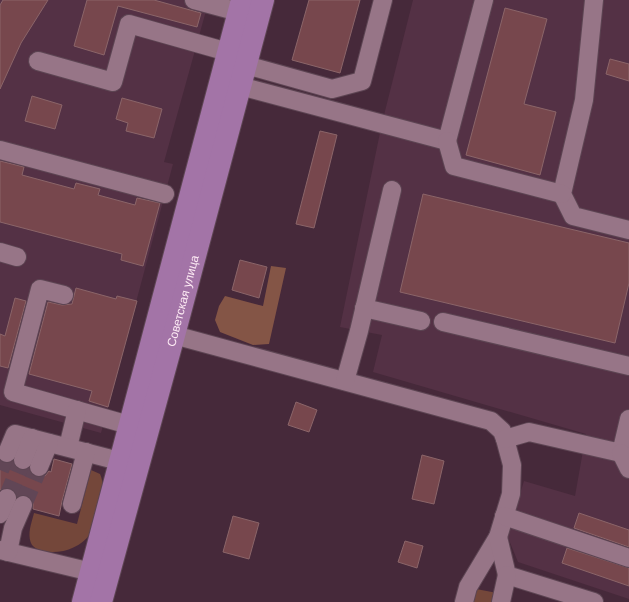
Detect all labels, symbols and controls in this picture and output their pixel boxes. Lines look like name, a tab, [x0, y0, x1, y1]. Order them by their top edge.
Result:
street label: Советская улица	[164, 253, 202, 348]

